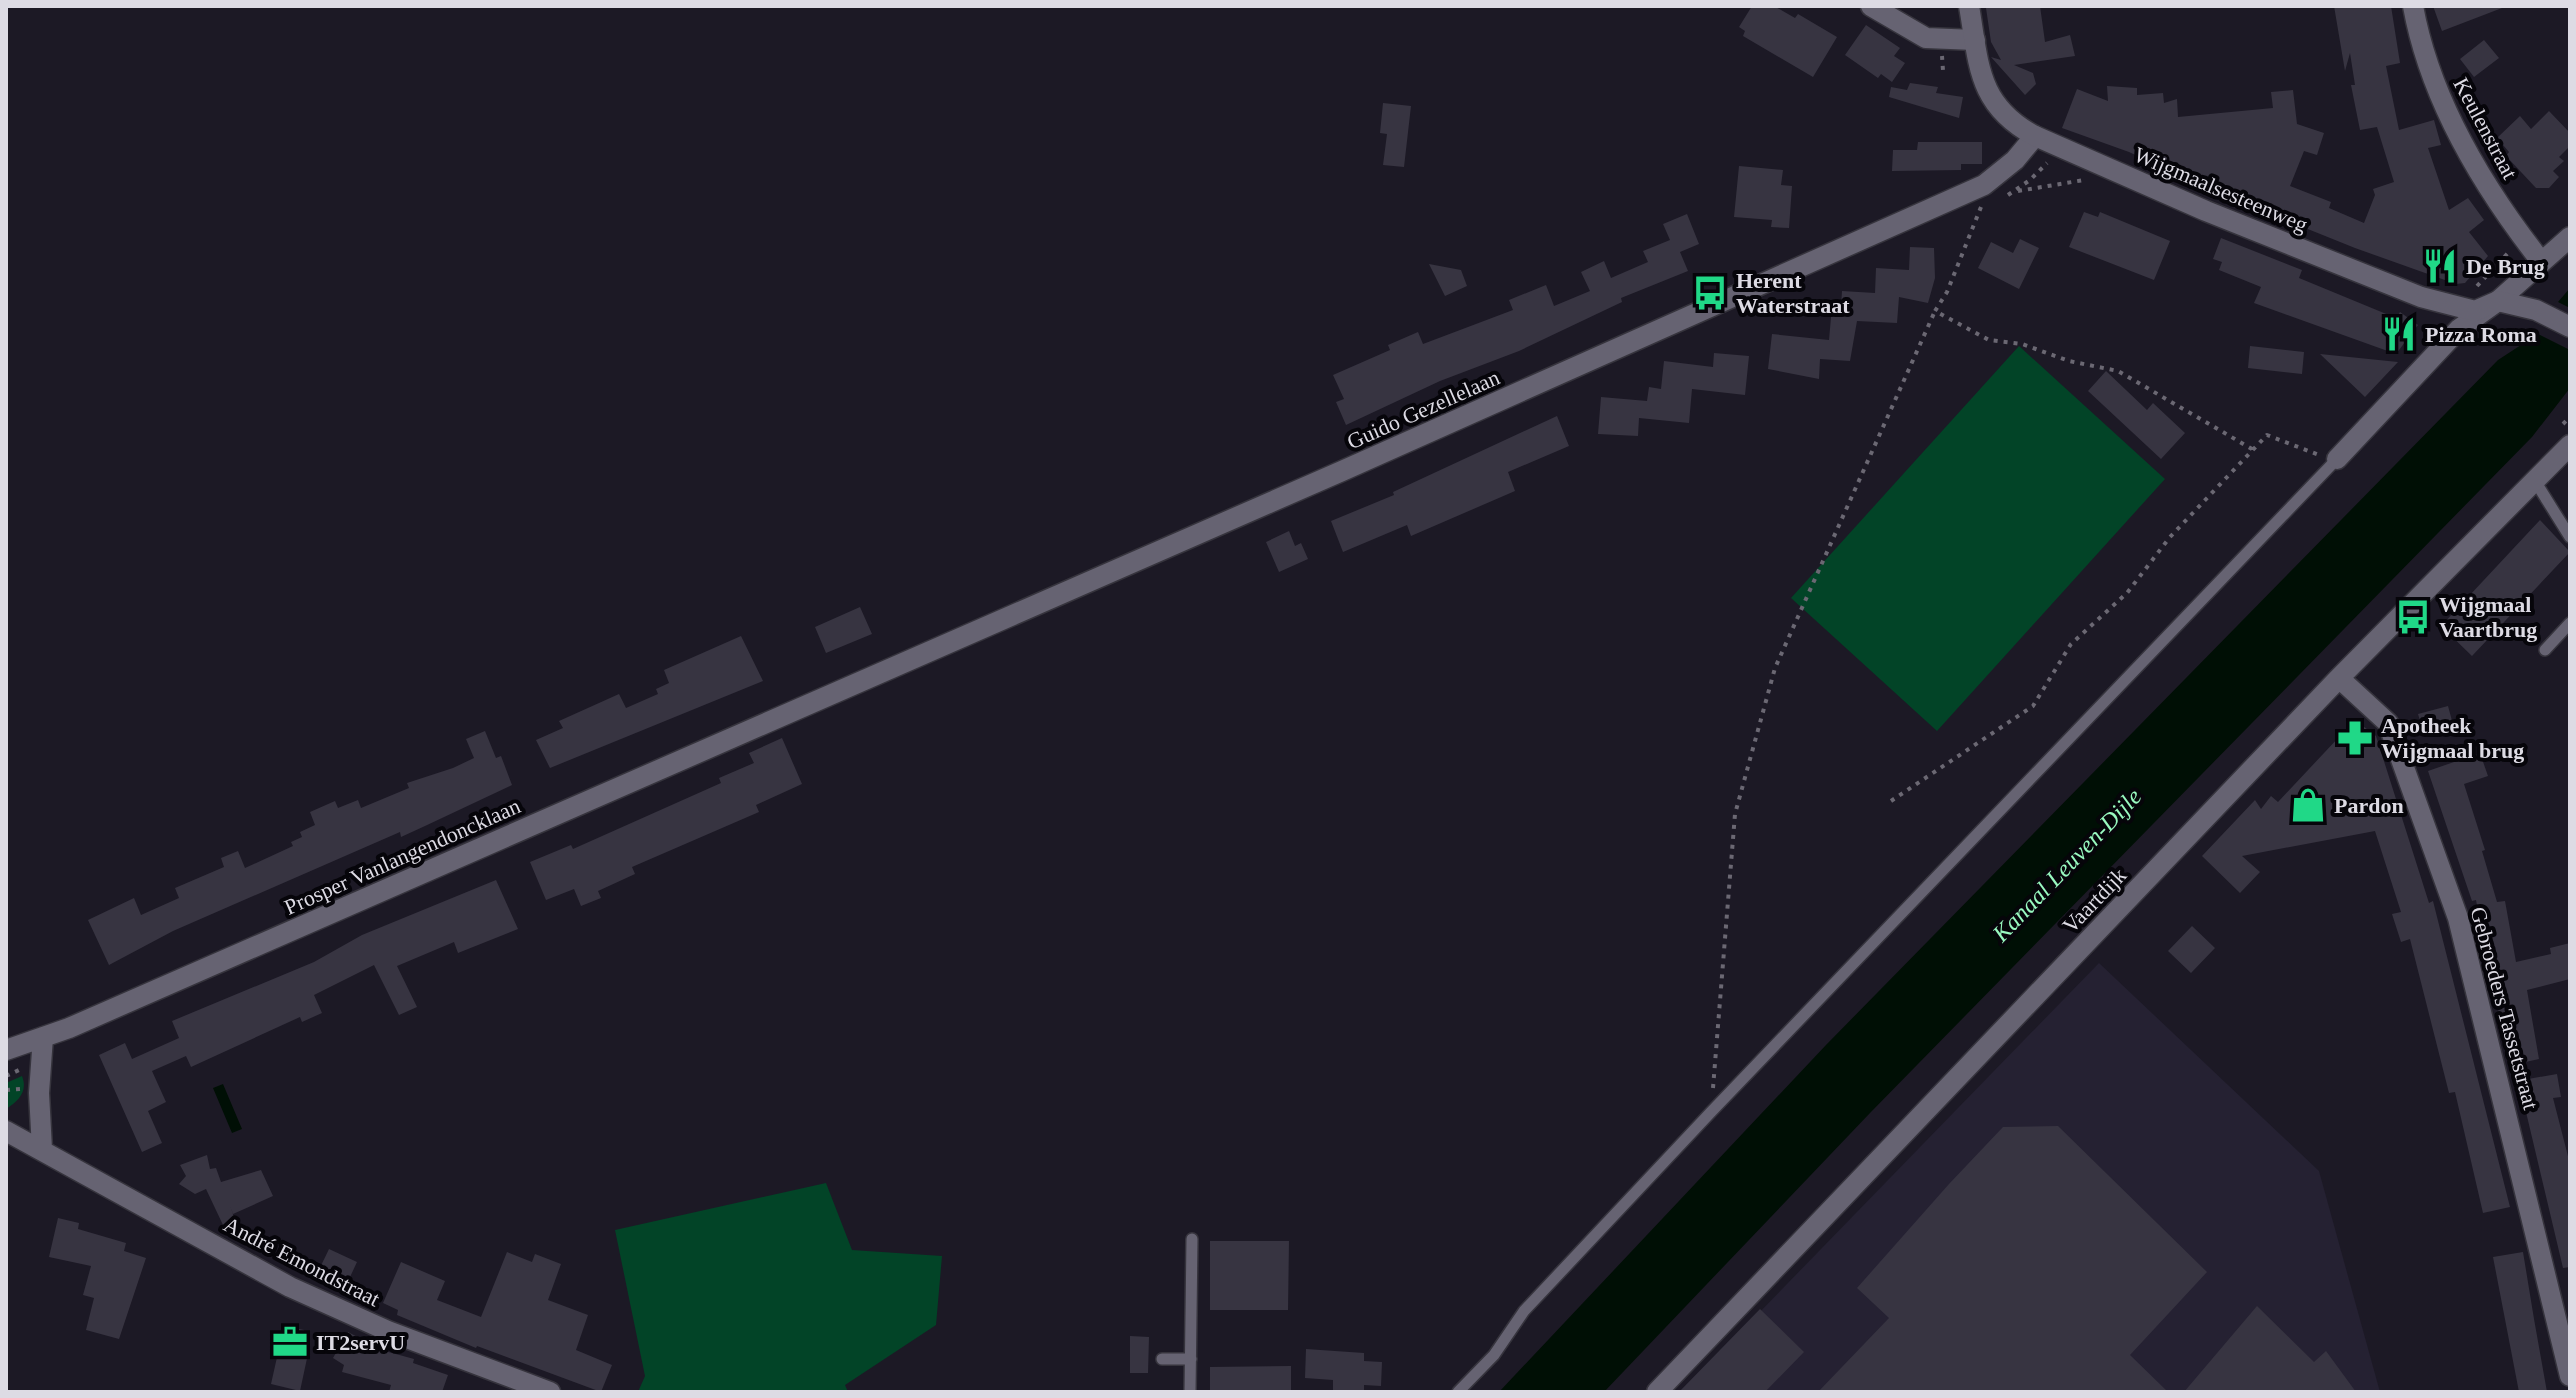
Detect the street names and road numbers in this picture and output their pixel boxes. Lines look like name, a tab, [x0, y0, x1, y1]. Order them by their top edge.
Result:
street label: Keulenstraat	[2448, 73, 2523, 183]
street label: Wijgmaalsesteenweg	[2130, 142, 2311, 237]
street label: Guido Gezellelaan	[1343, 365, 1503, 454]
street label: Prosper Vanlangendoncklaan	[280, 793, 524, 920]
street label: Vaartdijk	[2057, 863, 2131, 938]
street label: Gebroeders Tassetstraat	[2465, 904, 2544, 1112]
street label: André Emondstraat	[220, 1211, 384, 1312]

